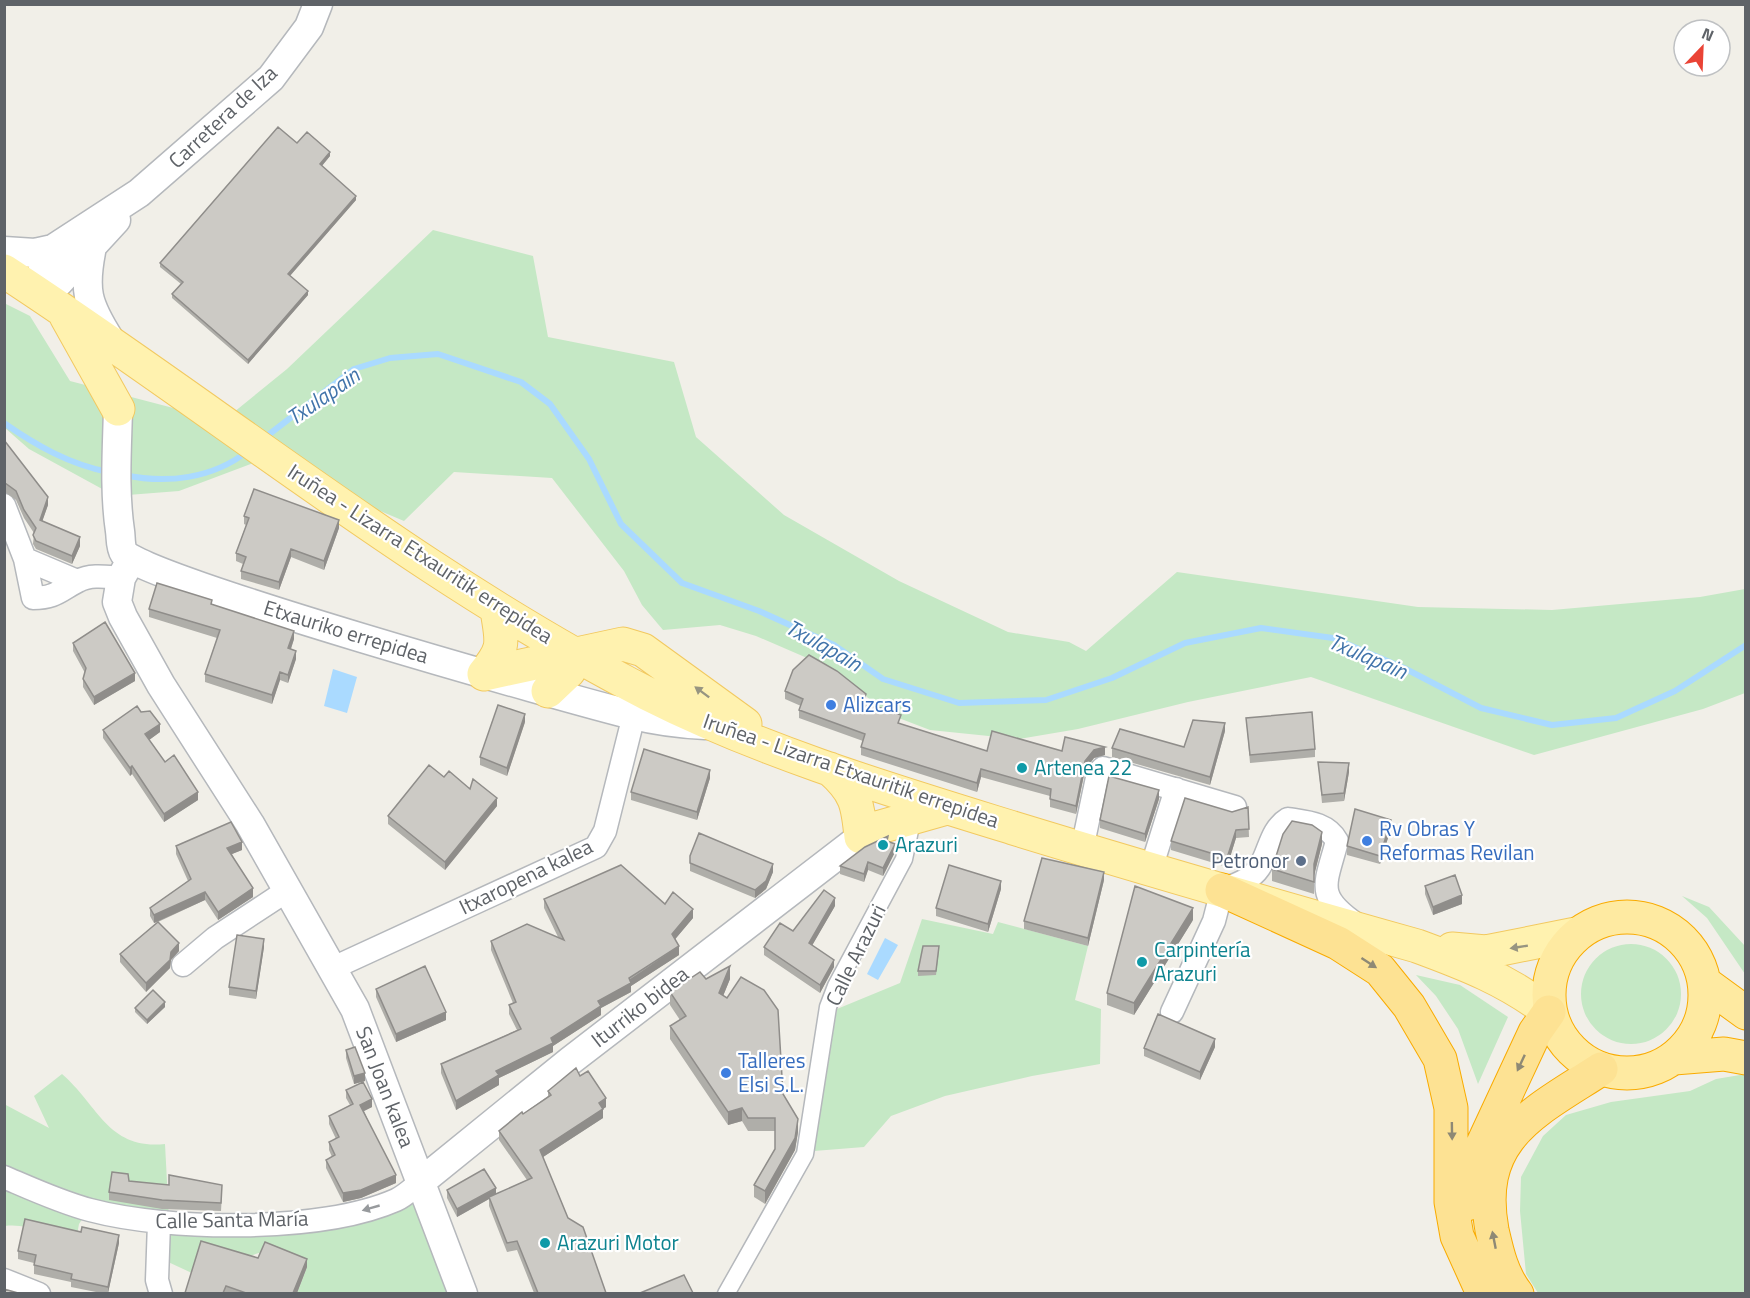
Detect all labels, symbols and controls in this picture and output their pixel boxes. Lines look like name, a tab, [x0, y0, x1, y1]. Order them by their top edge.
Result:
north arrow	[1672, 18, 1732, 78]
text: N	[1698, 21, 1718, 47]
street label: Carretera de Iza	[161, 57, 284, 175]
water label: Txulapain	[279, 358, 367, 434]
street label: Iruñea - Lizarra Etxauritik errepidea	[282, 455, 560, 651]
street label: Etxauriko errepidea	[260, 591, 433, 671]
water label: Txulapain	[780, 610, 869, 680]
water label: Txulapain	[1323, 624, 1414, 688]
one-way arrow	[694, 686, 709, 698]
place label: Alizcars	[843, 688, 911, 720]
marker: Alizcars	[824, 698, 838, 712]
street label: Iruñea - Lizarra Etxauritik errepidea	[699, 704, 1004, 836]
place label: Artenea 22	[1034, 751, 1132, 783]
marker: Artenea 22	[1015, 761, 1029, 775]
place label: Rv Obras Y Reformas Revilan	[1379, 812, 1534, 868]
place label: Arazuri	[895, 828, 958, 860]
street label: Itxaropena kalea	[453, 830, 598, 922]
marker: Rv Obras Y Reformas Revilan	[1360, 834, 1374, 848]
marker: Arazuri	[876, 838, 890, 852]
place label: Petronor	[1211, 844, 1289, 876]
marker: Petronor	[1294, 854, 1308, 868]
street label: Calle Arazuri	[817, 898, 894, 1011]
place label: Carpintería Arazuri	[1154, 933, 1251, 989]
one-way arrow	[1509, 942, 1528, 951]
marker: Carpintería Arazuri	[1135, 955, 1149, 969]
one-way arrow	[1360, 957, 1377, 968]
street label: Iturriko bidea	[584, 958, 695, 1055]
street label: San Joan kalea	[348, 1021, 424, 1152]
place label: Talleres Elsi S.L.	[738, 1044, 805, 1100]
one-way arrow	[1516, 1054, 1525, 1071]
marker: Talleres Elsi S.L.	[719, 1066, 733, 1080]
one-way arrow	[1447, 1122, 1457, 1141]
street label: Calle Santa María	[155, 1202, 309, 1236]
one-way arrow	[362, 1204, 380, 1213]
place label: Arazuri Motor	[557, 1226, 679, 1258]
one-way arrow	[1489, 1230, 1498, 1249]
marker: Arazuri Motor	[538, 1236, 552, 1250]

